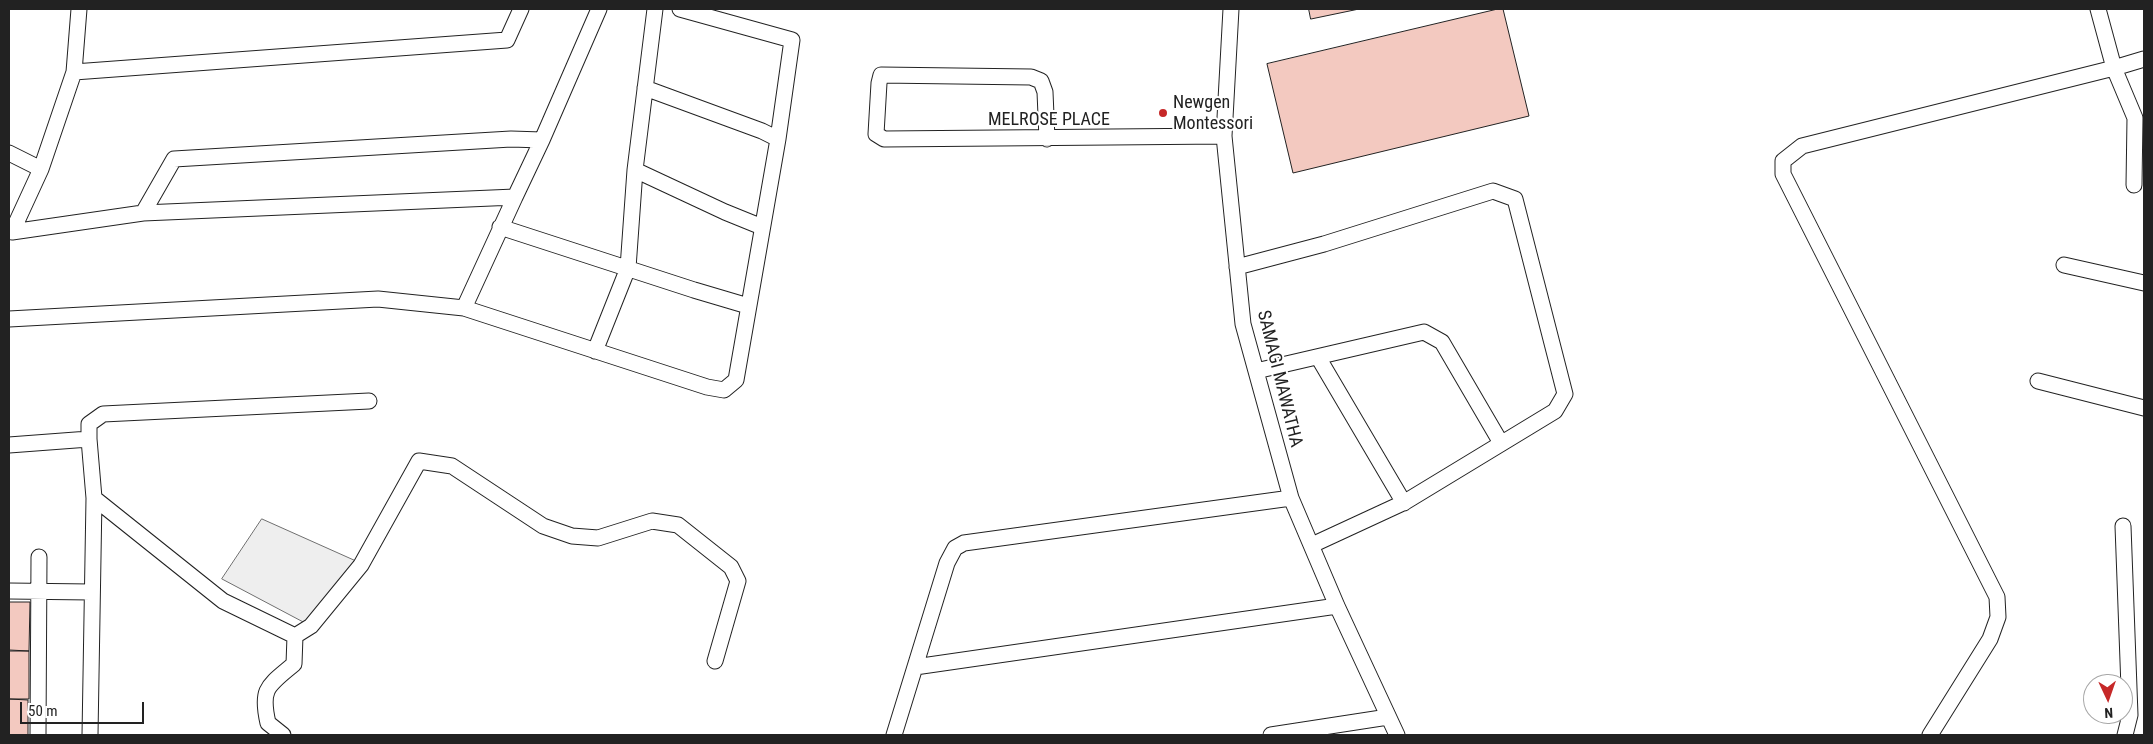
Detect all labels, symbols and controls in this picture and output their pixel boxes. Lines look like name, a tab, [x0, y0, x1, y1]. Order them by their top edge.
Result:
place label: Newgen Montessori	[1173, 92, 1253, 134]
marker: Newgen Montessori	[1157, 107, 1169, 119]
street label: MELROSE PLACE	[988, 109, 1110, 131]
street label: SAMAGI MAWATHA	[1252, 308, 1306, 450]
north arrow	[2083, 674, 2133, 724]
scale bar	[22, 692, 146, 724]
text: 50 m	[28, 702, 58, 720]
text: N	[2104, 705, 2113, 721]

